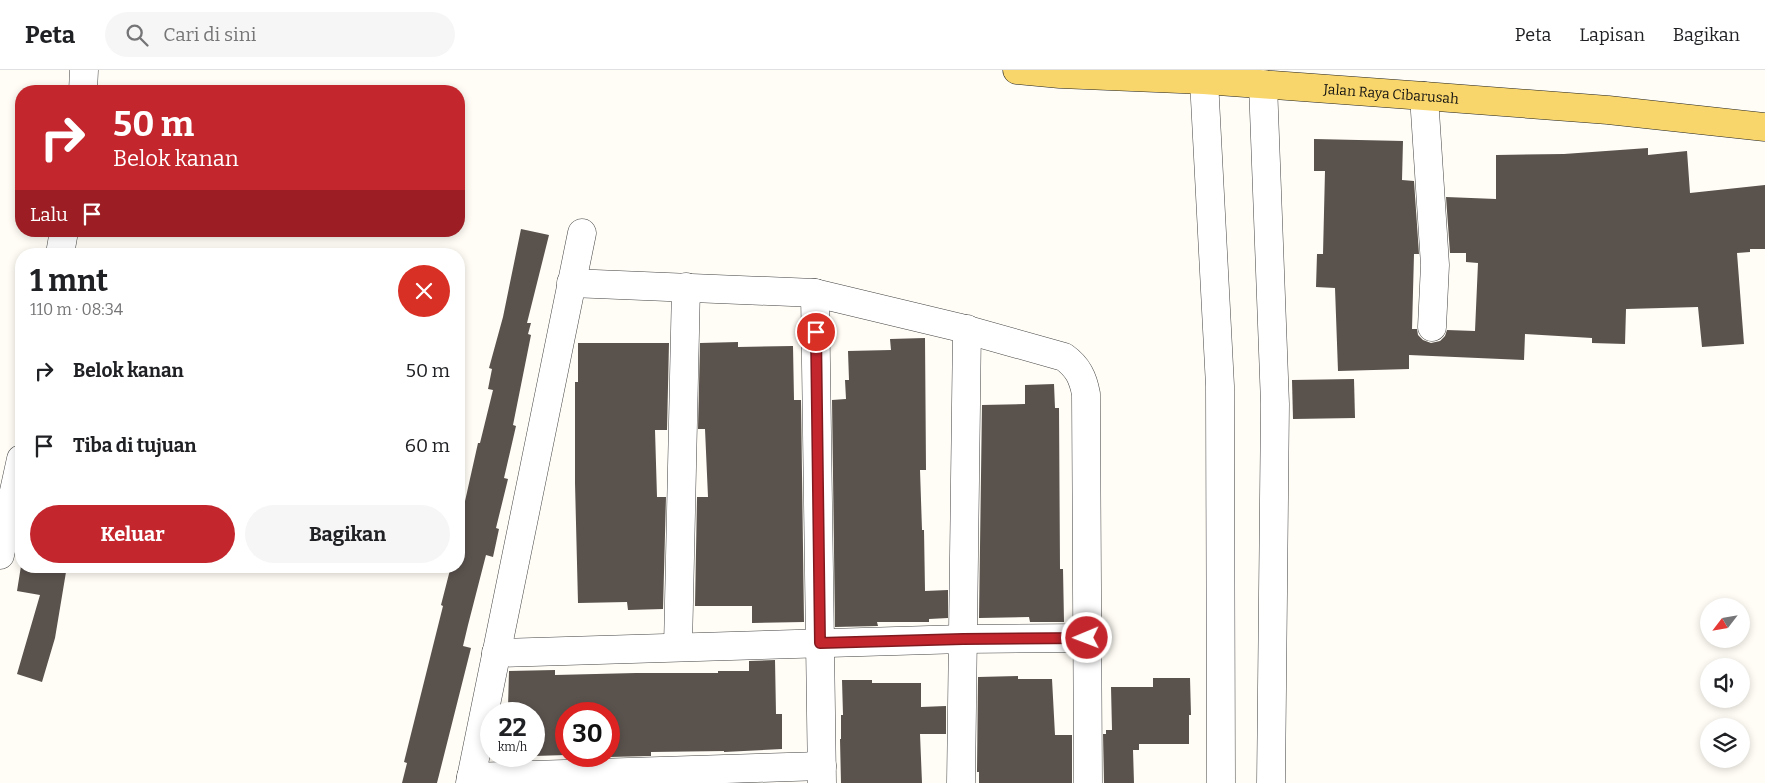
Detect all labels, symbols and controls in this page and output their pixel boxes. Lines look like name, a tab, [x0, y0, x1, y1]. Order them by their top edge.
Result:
search box	[105, 12, 455, 57]
text: Peta	[25, 21, 75, 49]
icon: search	[123, 21, 151, 49]
text: Cari di sini	[163, 23, 256, 46]
text: Peta	[1515, 24, 1551, 46]
text: Lapisan	[1579, 24, 1645, 46]
text: Bagikan	[1673, 24, 1740, 46]
street label: Jalan Raya Cibarusah	[1322, 80, 1460, 107]
text: 50 m	[113, 103, 194, 145]
icon: right	[30, 105, 95, 170]
text: Belok kanan	[113, 145, 239, 172]
icon: arrive	[78, 200, 106, 228]
text: Lalu	[30, 203, 68, 226]
text: 1 mnt	[30, 263, 108, 299]
button: close	[398, 265, 450, 317]
text: 110 m · 08:34	[30, 300, 123, 319]
pin	[795, 311, 837, 353]
icon: arrive	[802, 318, 830, 346]
icon: right	[30, 357, 58, 385]
text: Belok kanan	[73, 359, 184, 382]
text: 50 m	[406, 359, 450, 382]
icon: arrive	[30, 432, 58, 460]
text: Tiba di tujuan	[73, 434, 197, 457]
text: 60 m	[405, 434, 450, 457]
button: Keluar	[30, 505, 235, 563]
button: Bagikan	[245, 505, 450, 563]
north arrow	[1700, 598, 1750, 648]
map controls	[1700, 598, 1750, 768]
position arrow	[1060, 611, 1112, 663]
button: sound	[1700, 658, 1750, 708]
speed limit sign: 30	[555, 702, 620, 767]
text: 22	[498, 713, 527, 743]
button: layers	[1700, 718, 1750, 768]
text: km/h	[498, 740, 527, 754]

